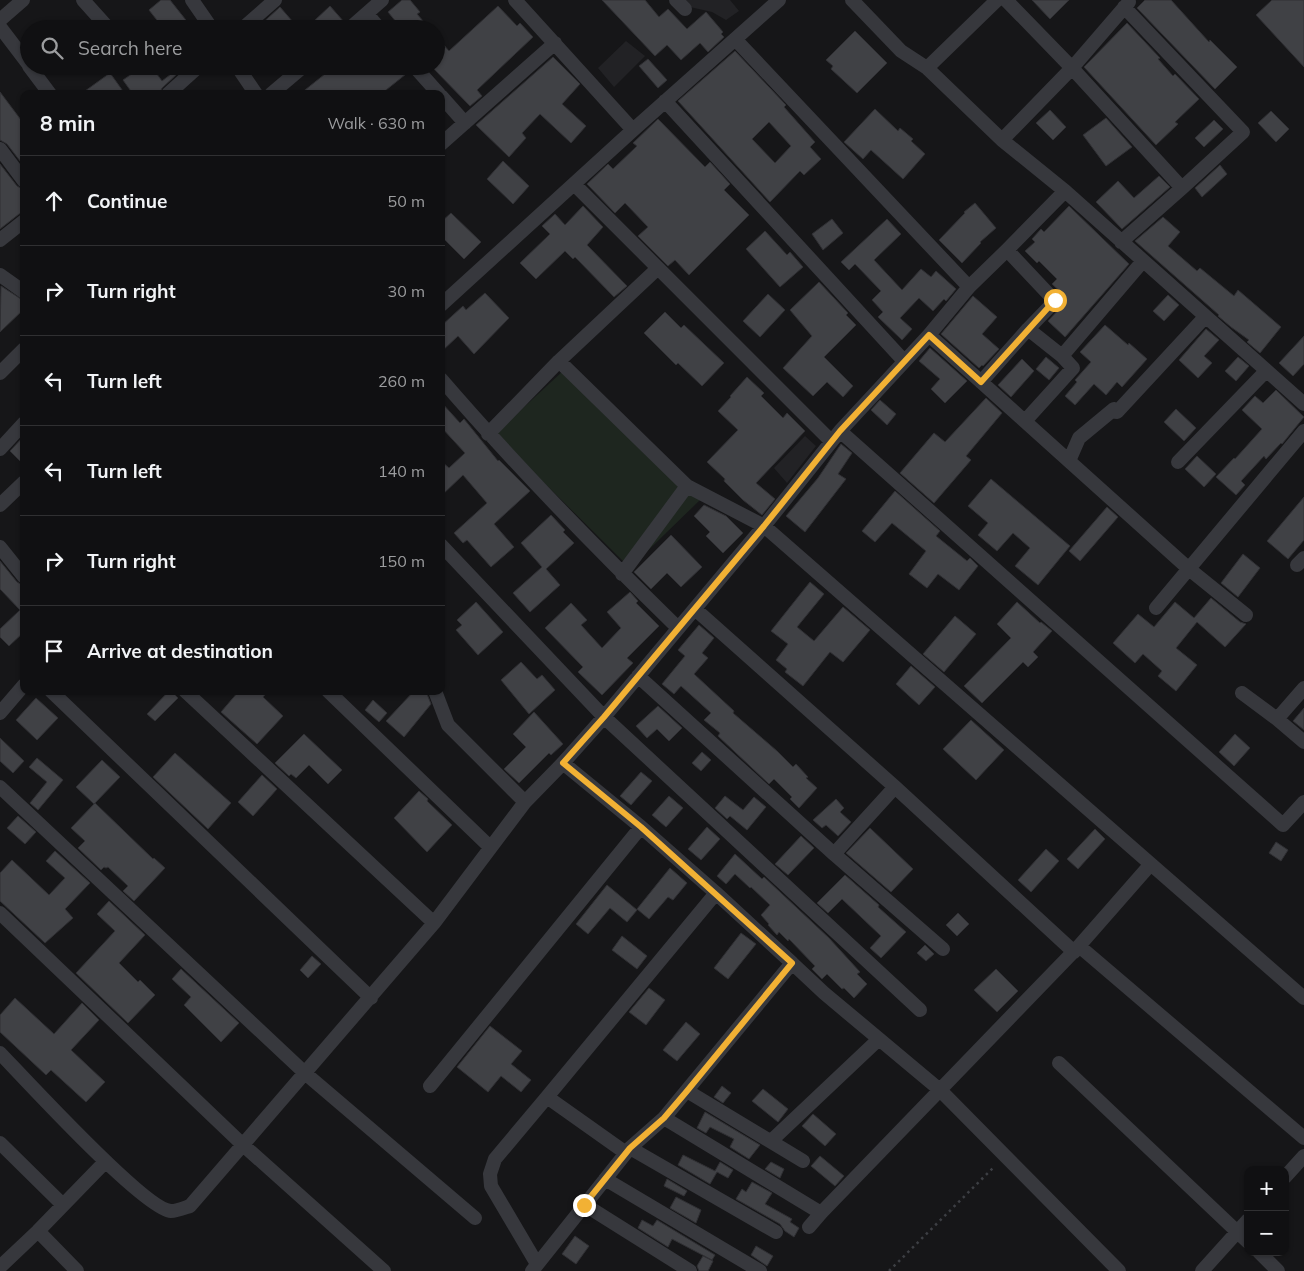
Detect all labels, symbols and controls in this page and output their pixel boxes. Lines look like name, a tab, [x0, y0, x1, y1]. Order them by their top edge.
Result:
search box	[20, 20, 445, 75]
icon: search	[38, 34, 66, 62]
text: Search here	[78, 36, 182, 60]
text: 8 min	[40, 110, 95, 136]
text: Walk · 630 m	[327, 113, 425, 133]
icon: ahead	[40, 187, 68, 215]
text: Continue	[87, 189, 167, 213]
text: 50 m	[388, 191, 425, 211]
icon: right	[40, 277, 68, 305]
text: Turn right	[87, 279, 176, 303]
text: 30 m	[388, 281, 425, 301]
route start	[1044, 289, 1067, 312]
icon: left	[40, 367, 68, 395]
text: Turn left	[87, 369, 162, 393]
text: 260 m	[378, 371, 425, 391]
icon: left	[40, 457, 68, 485]
text: Turn left	[87, 459, 162, 483]
text: 140 m	[378, 461, 425, 481]
icon: right	[40, 547, 68, 575]
text: Turn right	[87, 549, 176, 573]
text: 150 m	[378, 551, 425, 571]
icon: arrive	[40, 637, 68, 665]
text: Arrive at destination	[87, 639, 273, 663]
map controls	[1244, 1166, 1289, 1256]
button: +	[1244, 1166, 1289, 1211]
route end	[573, 1194, 596, 1217]
button: −	[1244, 1211, 1289, 1256]

